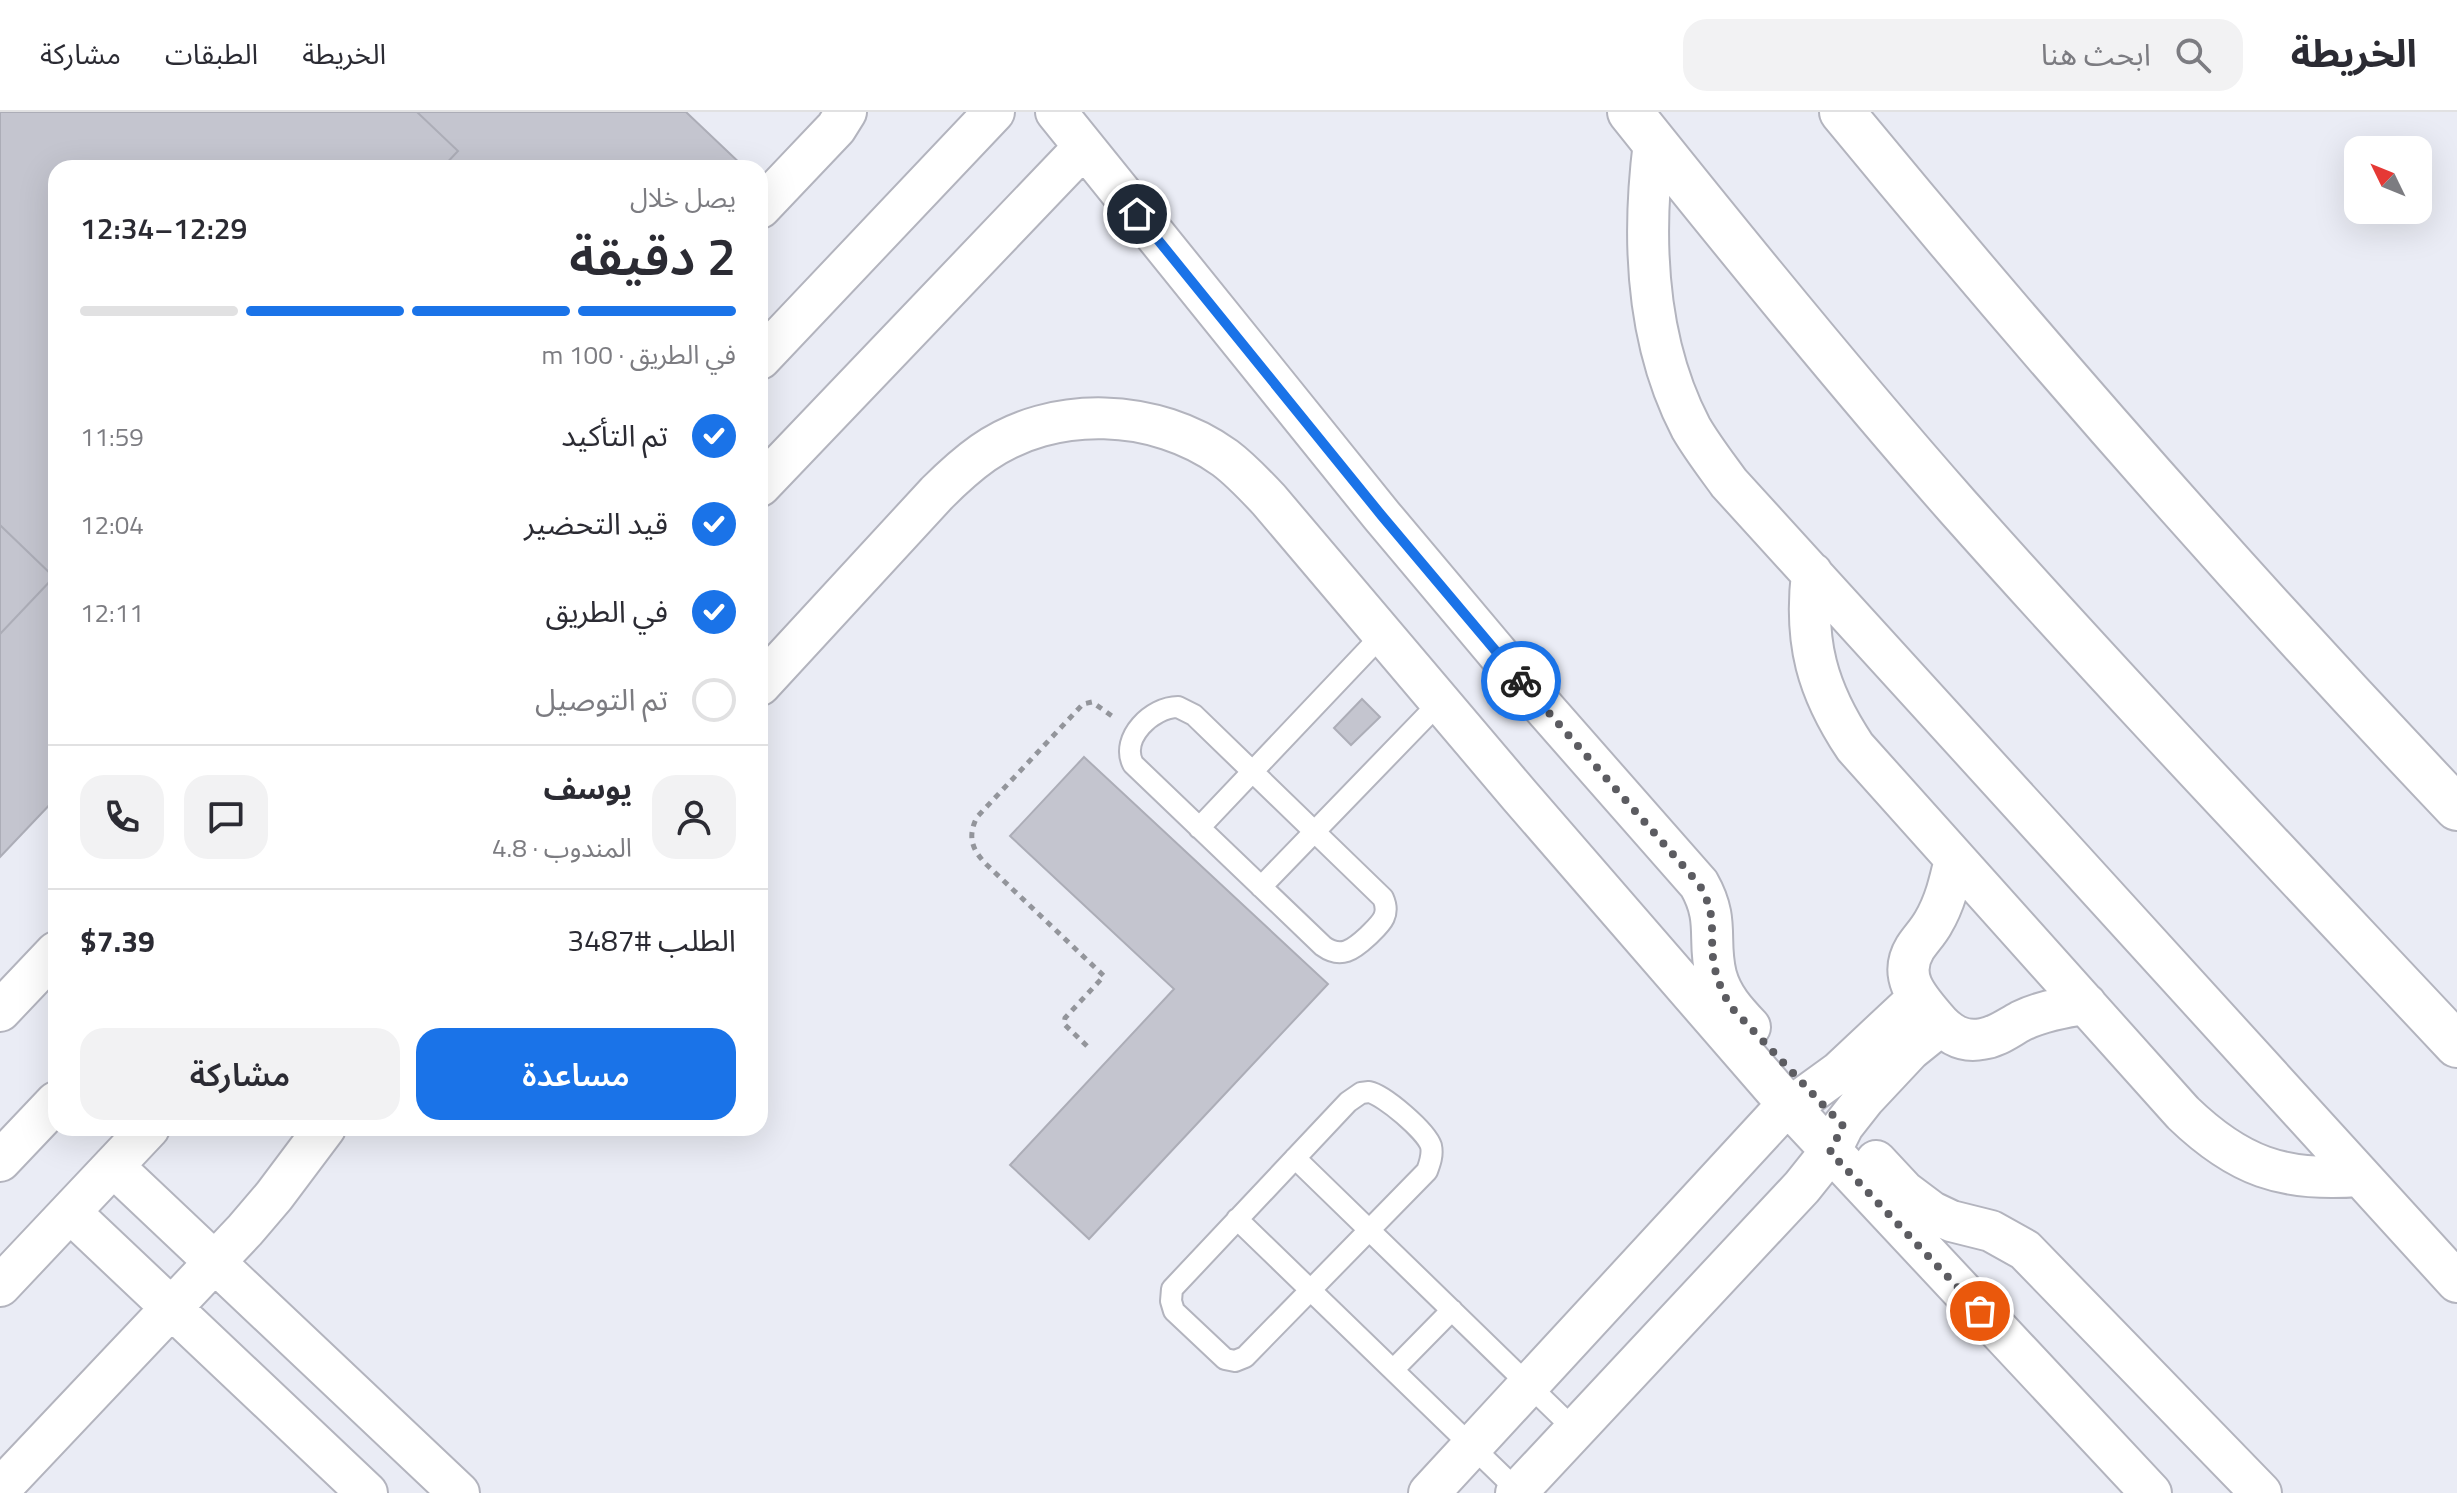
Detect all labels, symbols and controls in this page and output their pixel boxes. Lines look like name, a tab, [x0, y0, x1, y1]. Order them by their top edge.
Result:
search box	[1683, 19, 2243, 91]
text: الخريطة	[2291, 24, 2417, 82]
text: ابحث هنا	[2041, 31, 2151, 77]
text: مشاركة	[40, 32, 121, 75]
text: الطبقات	[165, 32, 258, 75]
text: الخريطة	[302, 32, 386, 75]
icon: search	[2171, 33, 2215, 77]
north arrow	[2344, 136, 2432, 224]
map controls	[2344, 136, 2432, 224]
text: يصل خلال	[630, 178, 736, 217]
pin	[1103, 180, 1171, 248]
icon: home	[1115, 192, 1159, 236]
text: 12:29–12:34	[80, 205, 247, 251]
text: 2 دقيقة	[569, 216, 736, 295]
text: في الطريق · 100 m	[542, 335, 736, 374]
text: تم التأكيد	[561, 412, 668, 458]
icon: check	[692, 414, 736, 458]
text: 11:59	[80, 417, 144, 456]
text: قيد التحضير	[524, 500, 668, 546]
icon: check	[692, 502, 736, 546]
text: 12:04	[80, 505, 144, 544]
text: في الطريق	[545, 588, 668, 634]
icon: check	[692, 590, 736, 634]
text: 12:11	[80, 593, 144, 632]
courier	[1481, 641, 1561, 721]
icon: bike	[1499, 659, 1543, 703]
text: تم التوصيل	[535, 676, 668, 722]
text: يوسف	[544, 765, 632, 811]
button: phone	[80, 775, 164, 859]
button: chat	[184, 775, 268, 859]
button: person	[652, 775, 736, 859]
text: المندوب · 4.8	[492, 828, 632, 867]
text: الطلب #3487	[567, 917, 736, 963]
text: $7.39	[80, 918, 155, 964]
button: مشاركة	[80, 1028, 400, 1120]
button: مساعدة	[416, 1028, 736, 1120]
pin	[1946, 1277, 2014, 1345]
icon: bag	[1958, 1289, 2002, 1333]

